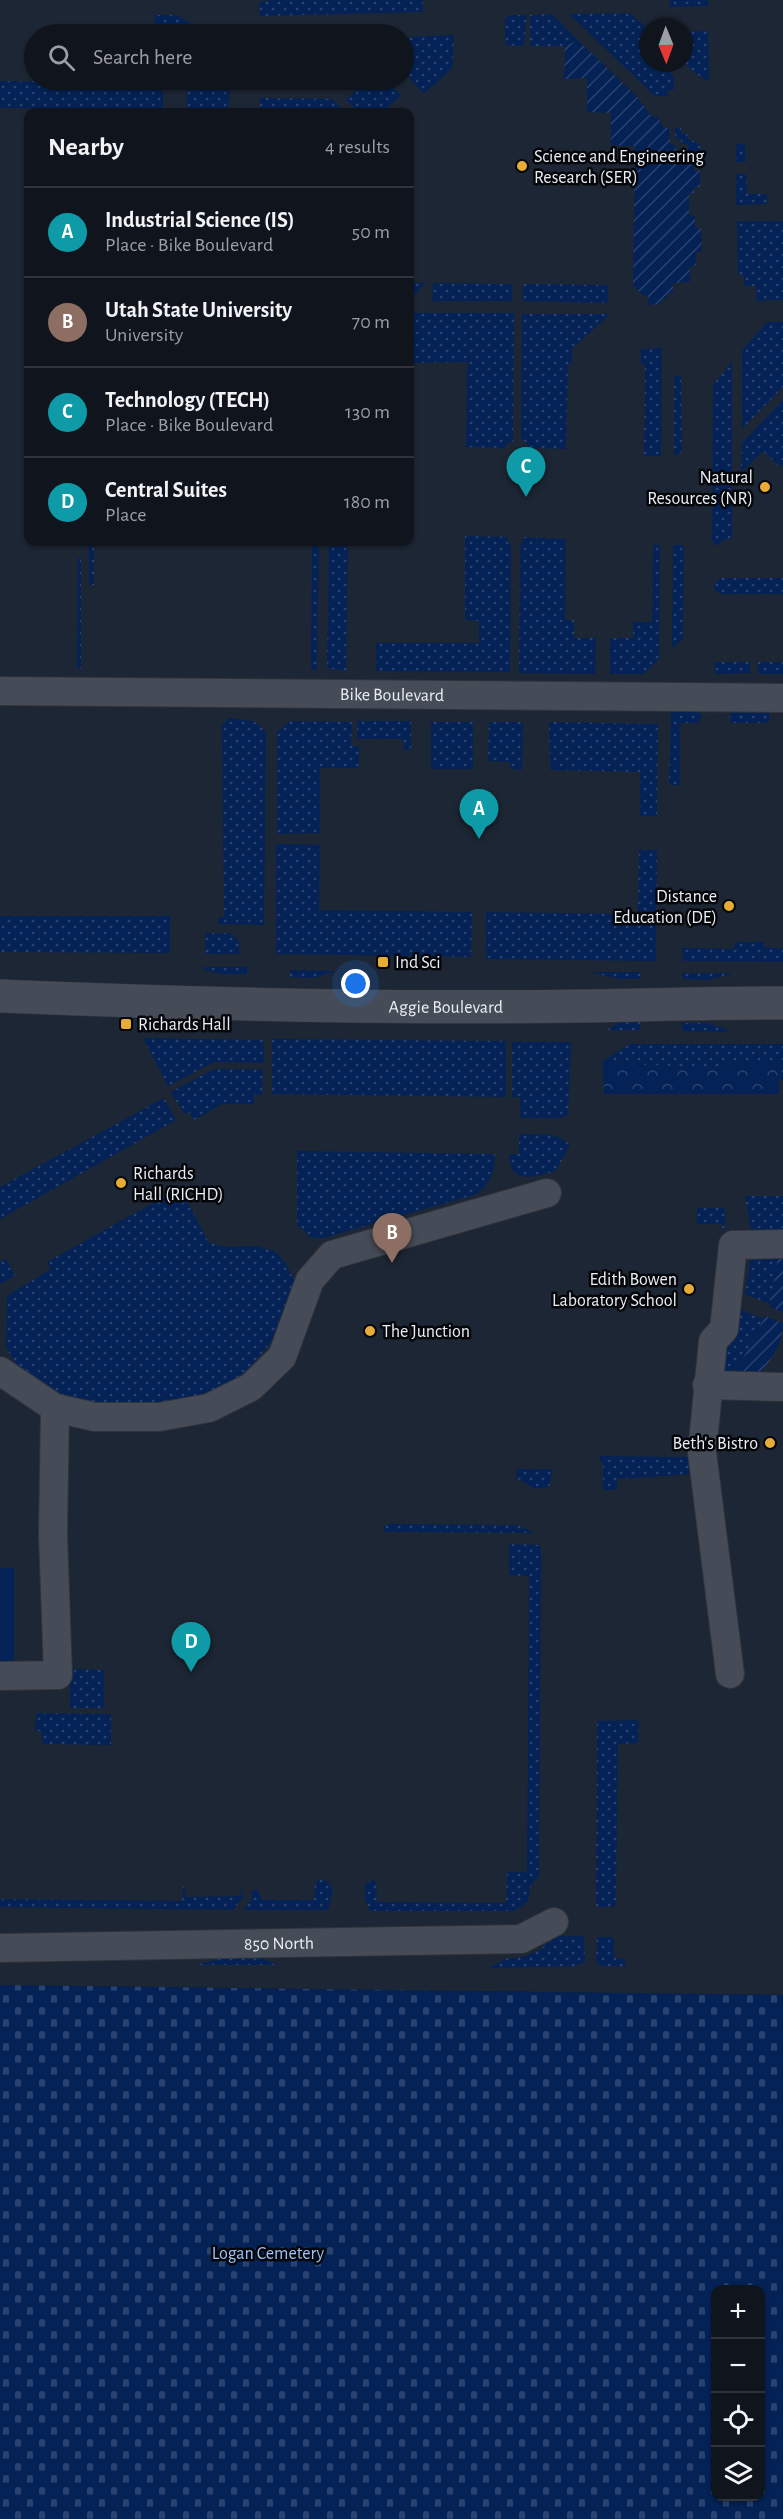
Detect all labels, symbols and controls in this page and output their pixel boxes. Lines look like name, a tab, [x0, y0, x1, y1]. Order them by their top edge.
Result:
north arrow	[639, 18, 693, 72]
search box	[24, 24, 414, 90]
icon: search	[45, 41, 78, 74]
text: Search here	[93, 46, 192, 68]
text: Nearby	[48, 134, 124, 160]
text: 4 results	[325, 137, 390, 157]
place label: Science and Engineering Research (SER)	[534, 148, 704, 187]
marker: Science and Engineering Research (SER)	[515, 159, 529, 173]
text: Industrial Science (IS)	[105, 209, 295, 231]
text: A	[62, 222, 74, 242]
text: 50 m	[352, 222, 390, 242]
text: Place · Bike Boulevard	[105, 235, 273, 255]
text: Utah State University	[105, 299, 292, 321]
text: B	[62, 312, 73, 332]
text: 70 m	[352, 312, 390, 332]
text: University	[105, 325, 183, 345]
text: Technology (TECH)	[105, 389, 270, 411]
text: C	[62, 402, 73, 422]
text: 130 m	[345, 402, 390, 422]
text: Place · Bike Boulevard	[105, 415, 273, 435]
pin: C	[506, 448, 546, 497]
place label: Natural Resources (NR)	[647, 469, 753, 508]
text: Central Suites	[105, 479, 227, 501]
marker: Natural Resources (NR)	[758, 480, 772, 494]
text: D	[61, 492, 74, 512]
text: 180 m	[344, 492, 390, 512]
text: Place	[105, 505, 146, 525]
street label: Bike Boulevard	[340, 686, 444, 705]
pin: A	[460, 790, 498, 839]
place label: Distance Education (DE)	[613, 888, 717, 927]
marker: Distance Education (DE)	[722, 899, 736, 913]
place label: Ind Sci	[395, 954, 441, 972]
marker: Ind Sci	[376, 955, 390, 969]
your location	[341, 969, 370, 998]
street label: Aggie Boulevard	[388, 999, 503, 1017]
place label: Richards Hall	[138, 1016, 231, 1034]
marker: Richards Hall	[119, 1017, 133, 1031]
place label: Richards Hall (RICHD)	[133, 1165, 224, 1204]
marker: Richards Hall (RICHD)	[114, 1176, 128, 1190]
pin: B	[372, 1214, 412, 1263]
place label: Edith Bowen Laboratory School	[552, 1271, 677, 1310]
marker: Edith Bowen Laboratory School	[682, 1282, 696, 1296]
place label: The Junction	[382, 1323, 470, 1341]
marker: The Junction	[363, 1324, 377, 1338]
place label: Beth's Bistro	[673, 1435, 758, 1453]
marker: Beth's Bistro	[763, 1436, 777, 1450]
pin: D	[172, 1622, 210, 1672]
street label: 850 North	[244, 1935, 314, 1954]
park label: Logan Cemetery	[212, 2245, 325, 2263]
map controls	[711, 2285, 765, 2501]
button: +	[711, 2285, 765, 2339]
button: −	[711, 2339, 765, 2393]
button: locate	[711, 2393, 765, 2447]
button: layers	[711, 2447, 765, 2501]

